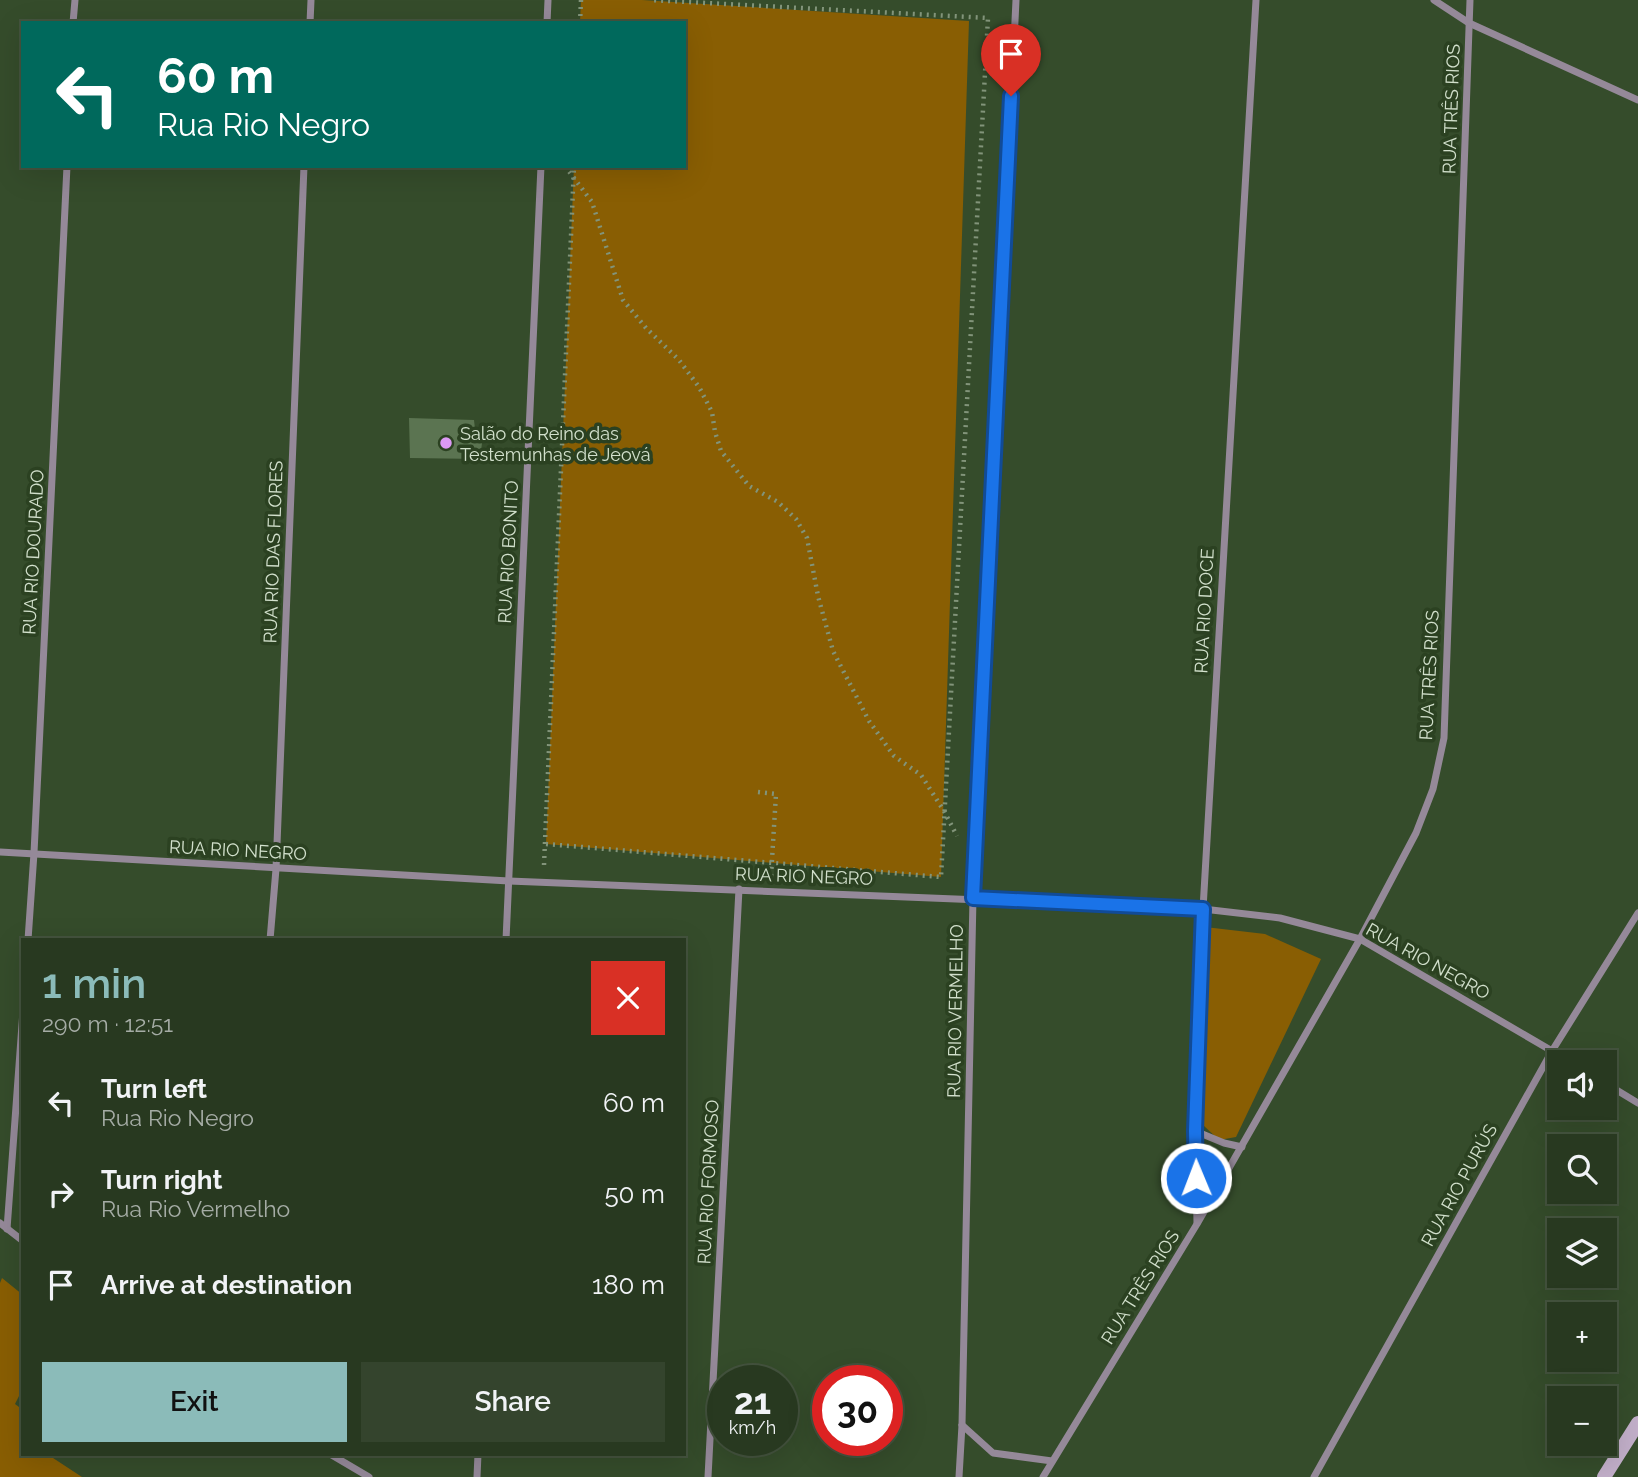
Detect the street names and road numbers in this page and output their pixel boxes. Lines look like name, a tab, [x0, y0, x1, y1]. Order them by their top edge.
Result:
street label: RUA TRÊS RIOS	[1437, 43, 1464, 174]
street label: RUA RIO DAS FLORES	[259, 460, 287, 644]
street label: RUA RIO DOURADO	[18, 469, 48, 635]
street label: RUA RIO BONITO	[494, 480, 522, 624]
street label: RUA RIO DOCE	[1190, 548, 1218, 674]
street label: RUA TRÊS RIOS	[1414, 609, 1443, 741]
street label: RUA RIO NEGRO	[168, 836, 308, 864]
street label: RUA RIO NEGRO	[735, 863, 873, 889]
street label: RUA RIO NEGRO	[1363, 918, 1493, 1004]
street label: RUA RIO VERMELHO	[943, 924, 967, 1098]
street label: RUA RIO FORMOSO	[693, 1099, 723, 1265]
street label: RUA RIO PURÚS	[1416, 1120, 1501, 1250]
street label: RUA TRÊS RIOS	[1096, 1226, 1183, 1348]

